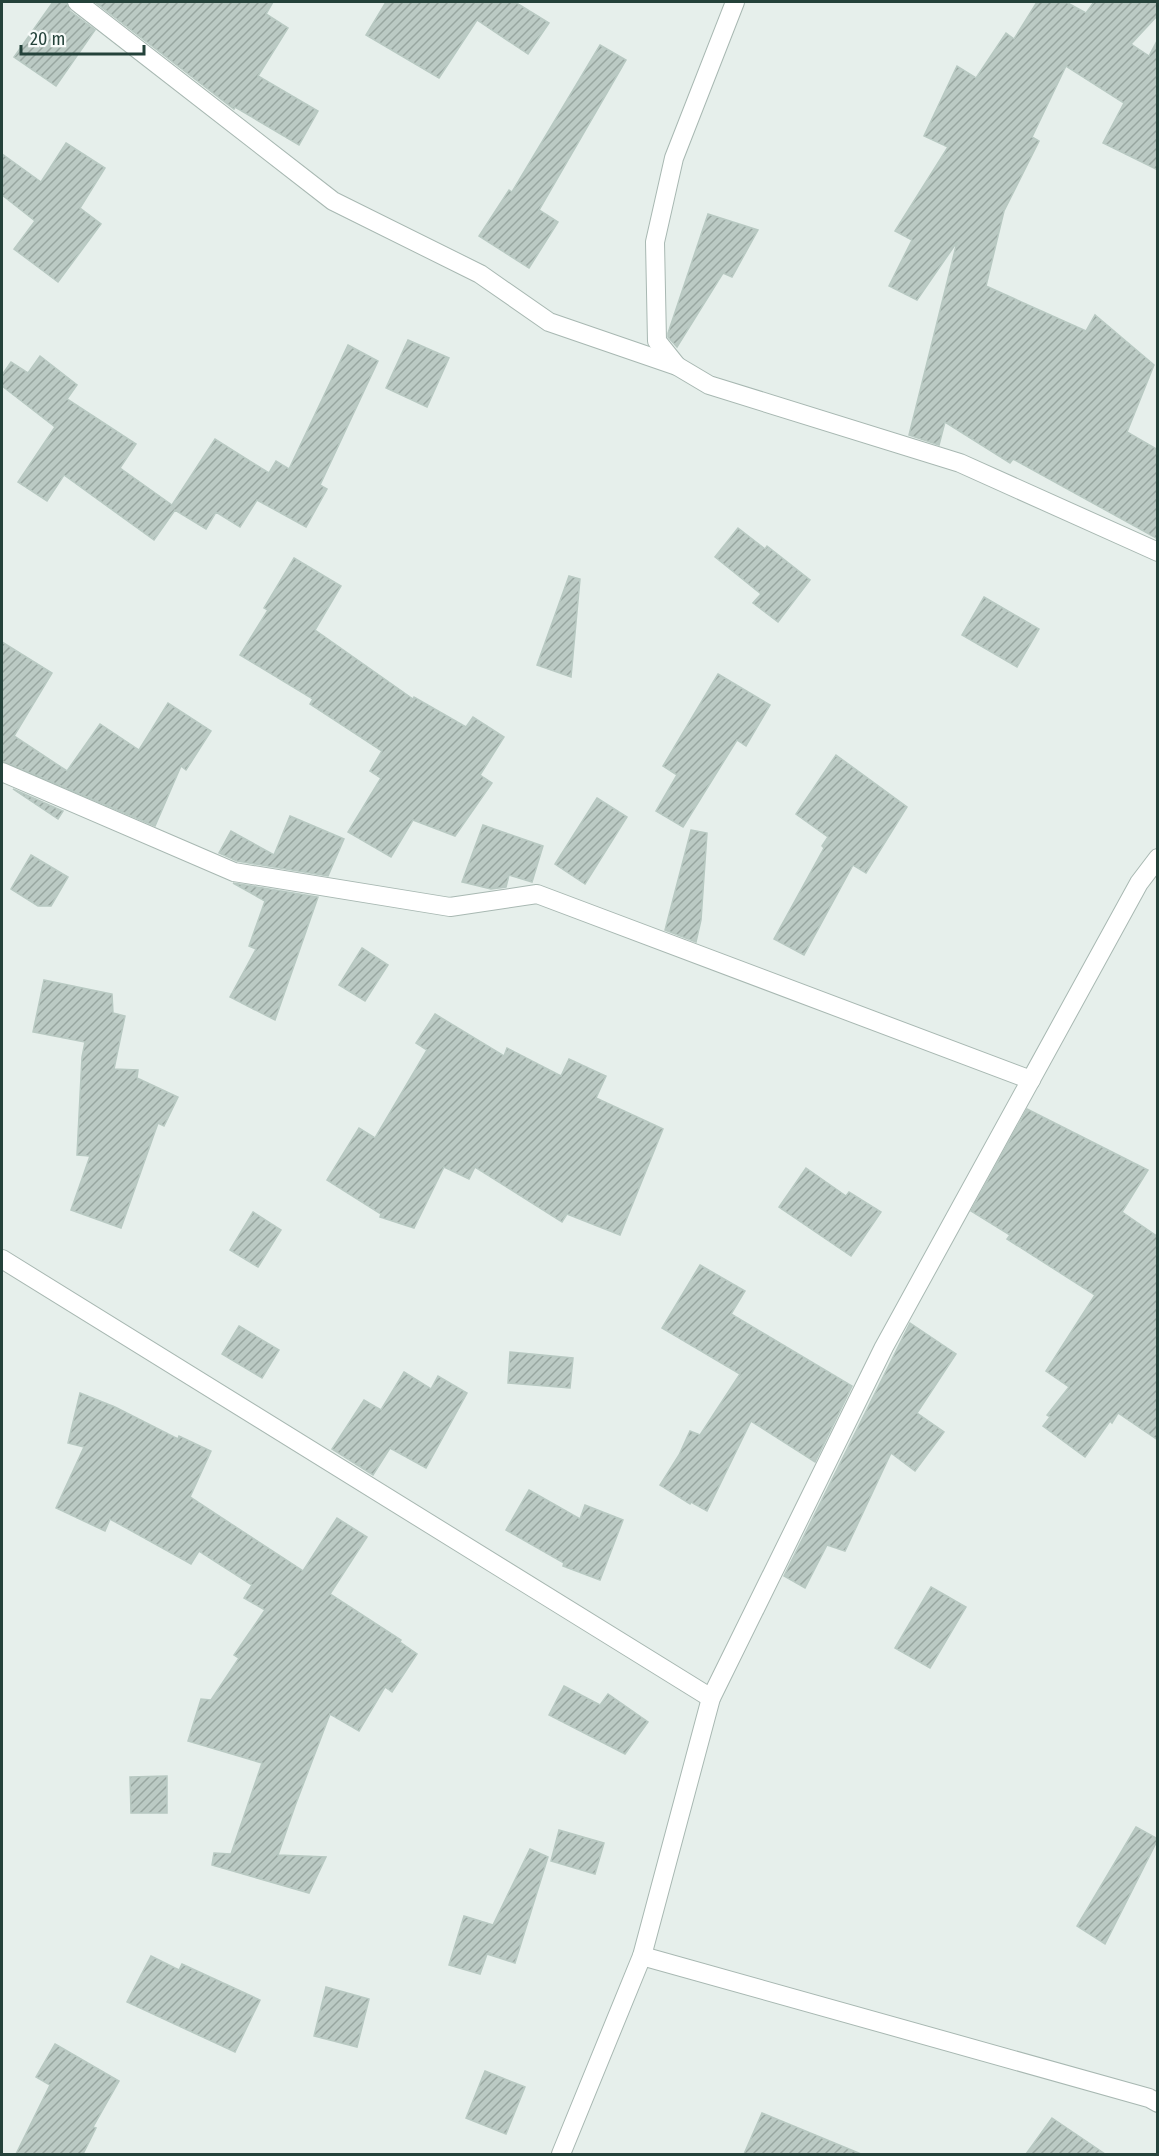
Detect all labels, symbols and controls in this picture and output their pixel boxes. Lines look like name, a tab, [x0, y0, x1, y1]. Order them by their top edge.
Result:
scale bar	[21, 18, 144, 56]
text: 20 m	[30, 28, 65, 50]

